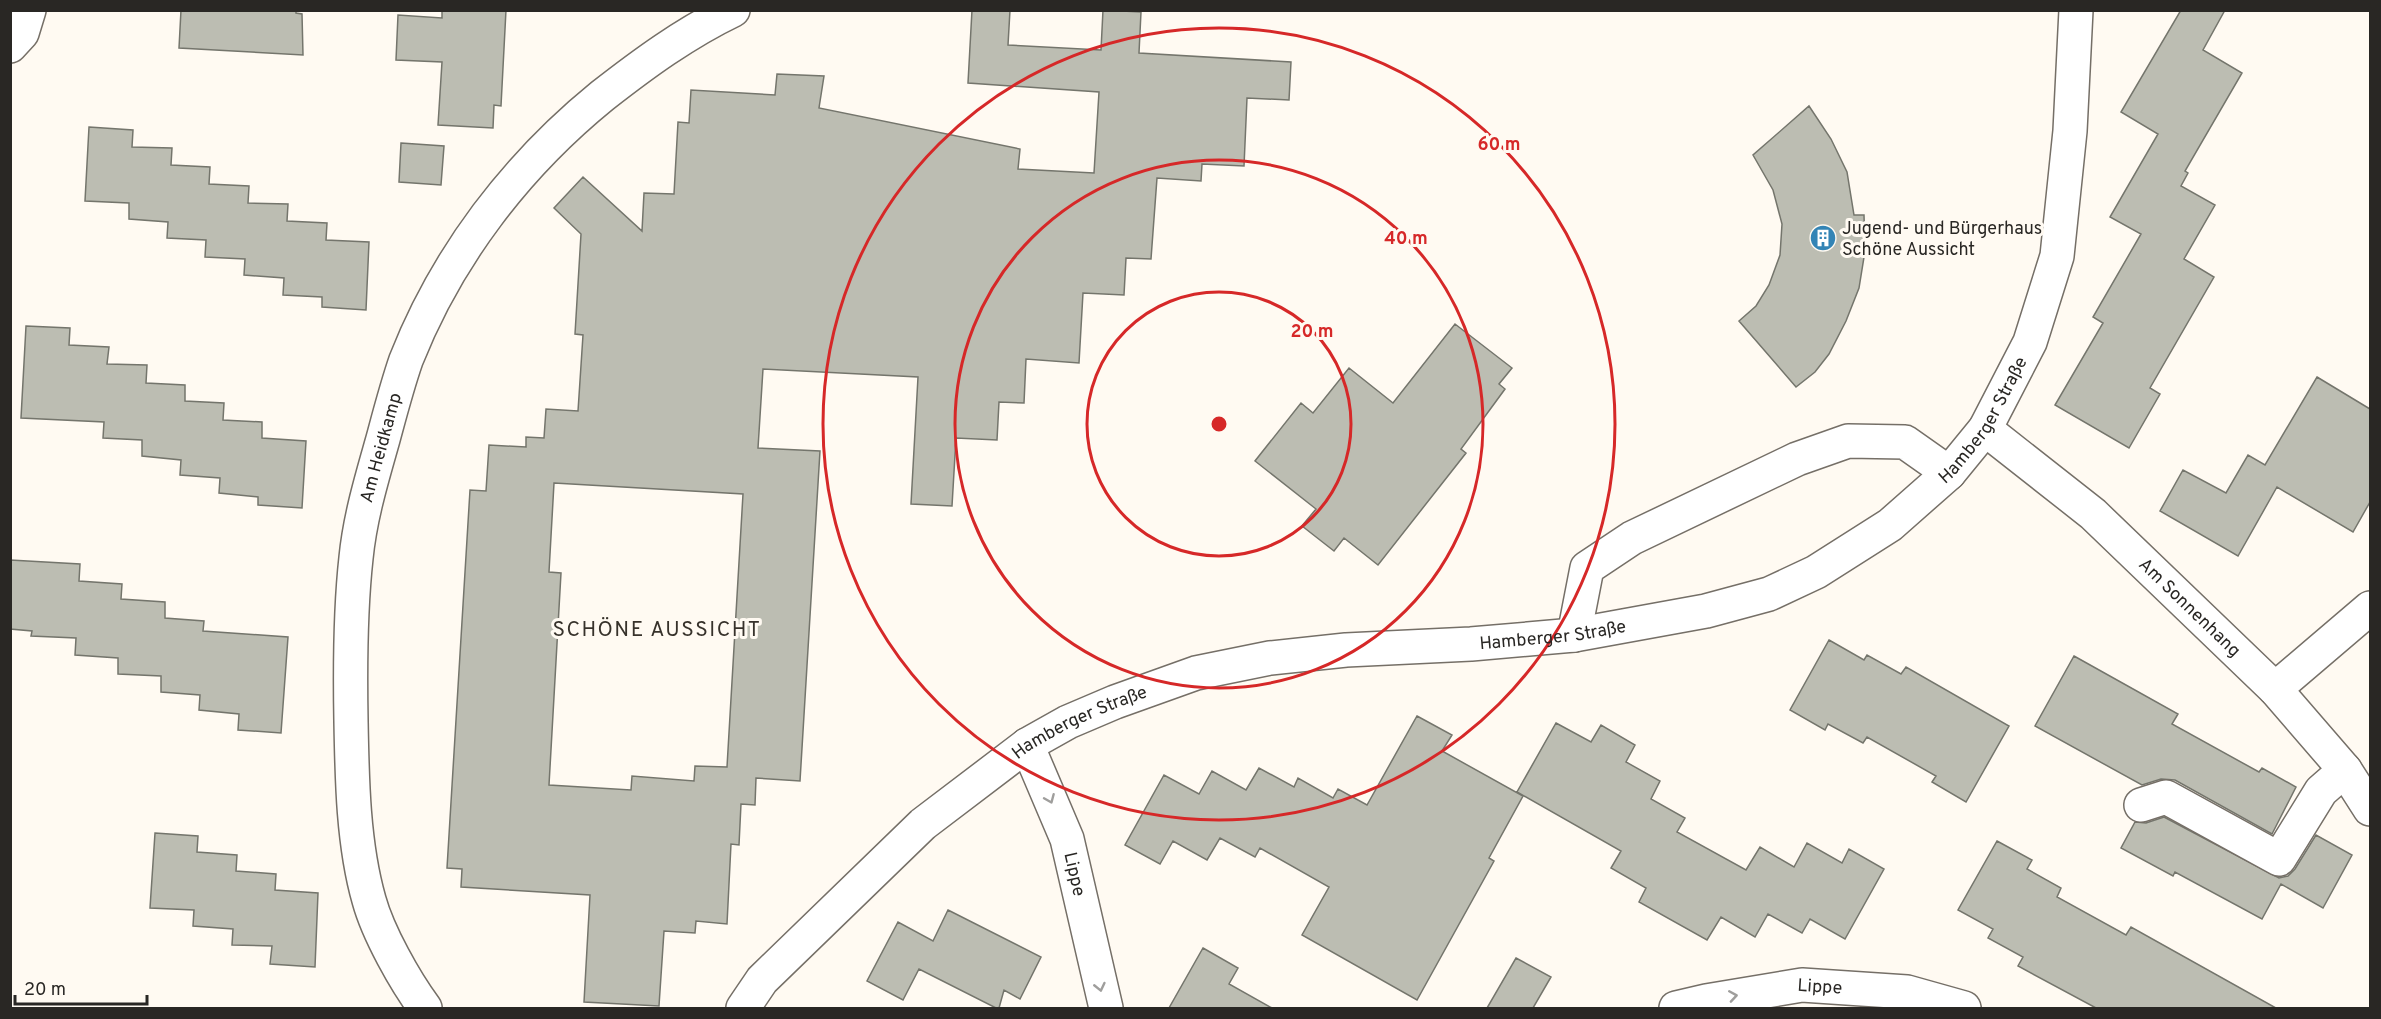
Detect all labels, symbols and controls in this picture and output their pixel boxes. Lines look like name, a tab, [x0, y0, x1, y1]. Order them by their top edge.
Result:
text: 60 m	[1477, 134, 1521, 157]
place label: Jugend- und Bürgerhaus Schöne Aussicht	[1842, 218, 2042, 262]
building icon: Jugend- und Bürgerhaus Schöne Aussicht	[1808, 223, 1838, 253]
text: 40 m	[1384, 228, 1428, 251]
text: 20 m	[1290, 321, 1334, 344]
street label: Hamberger Straße	[1934, 353, 2033, 490]
street label: Am Heidkamp	[356, 390, 408, 505]
centre of rings	[1209, 414, 1229, 434]
street label: Am Sonnenhang	[2133, 554, 2245, 663]
street label: Hamberger Straße	[1479, 616, 1628, 656]
district label: SCHÖNE AUSSICHT	[552, 617, 762, 644]
street label: Hamberger Straße	[1008, 681, 1150, 765]
one-way arrow	[1043, 792, 1055, 803]
street label: Lippe	[1057, 850, 1090, 899]
scale bar	[15, 968, 147, 1006]
street label: Lippe	[1797, 975, 1843, 1001]
text: 20 m	[24, 979, 66, 1002]
one-way arrow	[1093, 981, 1106, 991]
one-way arrow	[1729, 991, 1738, 1003]

